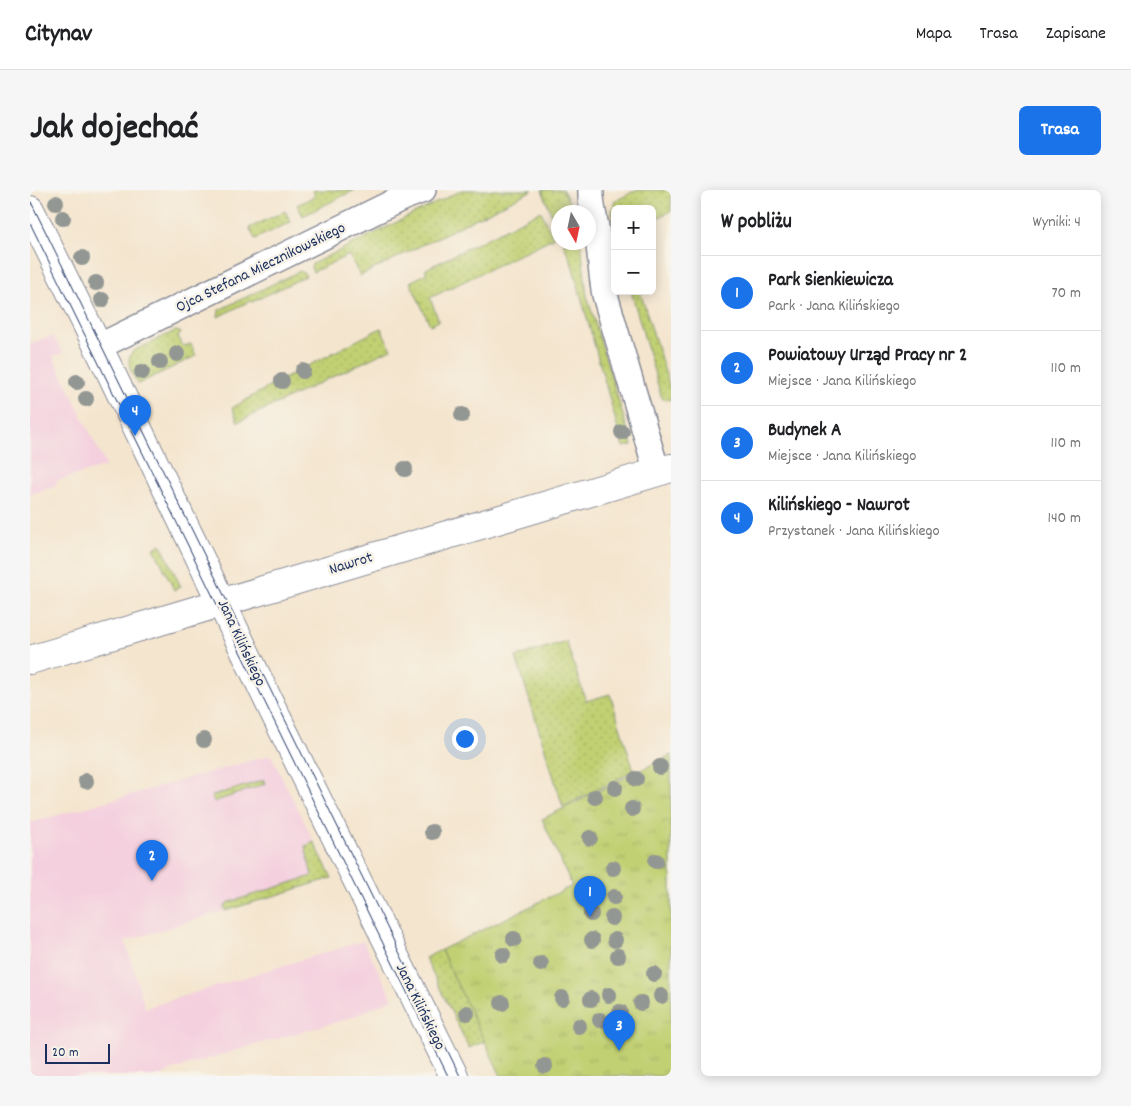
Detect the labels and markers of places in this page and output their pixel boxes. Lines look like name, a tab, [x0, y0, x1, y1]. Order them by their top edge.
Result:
pin: 4	[119, 395, 151, 436]
pin: 2	[136, 840, 168, 881]
pin: 1	[574, 876, 606, 917]
pin: 3	[603, 1010, 635, 1051]

